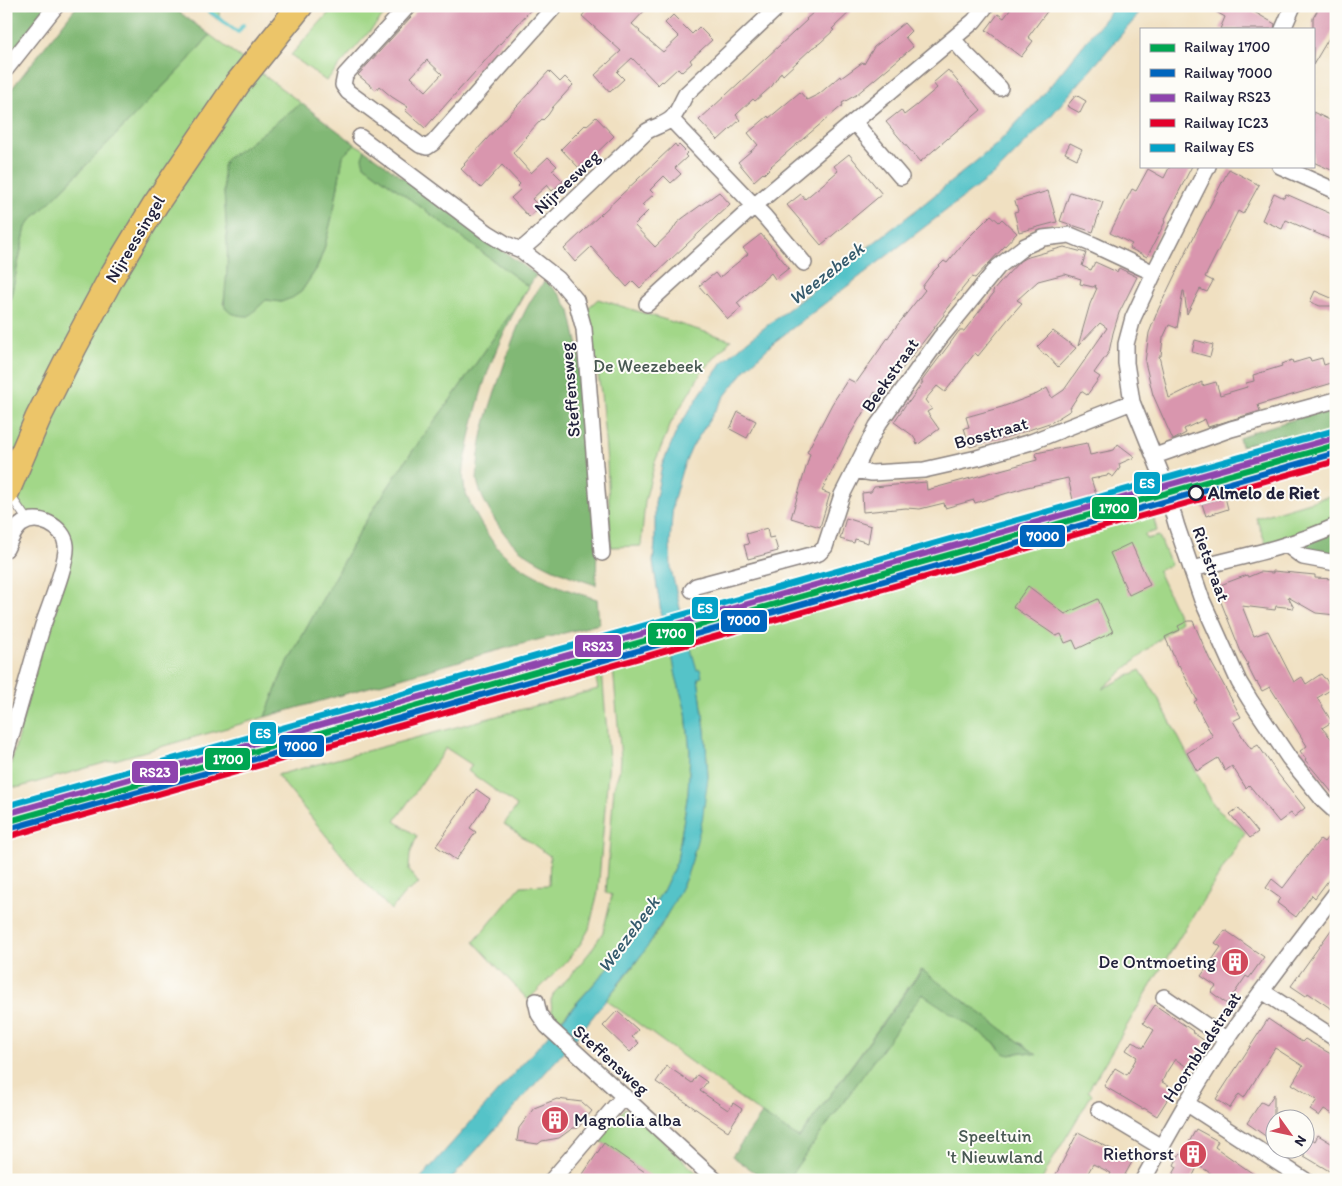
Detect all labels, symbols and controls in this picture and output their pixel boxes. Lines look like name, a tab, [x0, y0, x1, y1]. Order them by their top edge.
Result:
legend	[1140, 28, 1314, 168]
text: Railway 1700	[1184, 38, 1270, 56]
text: Railway 7000	[1184, 64, 1273, 82]
text: Railway RS23	[1184, 88, 1271, 106]
text: Railway IC23	[1184, 114, 1269, 132]
text: Railway ES	[1184, 138, 1254, 156]
street label: Nijreesweg	[529, 145, 605, 219]
street label: Nijreessingel	[100, 191, 170, 287]
water label: Weezebeek	[784, 236, 870, 310]
street label: Beekstraat	[856, 333, 924, 416]
street label: Steffensweg	[555, 341, 585, 438]
park label: De Weezebeek	[593, 355, 704, 377]
street label: Bosstraat	[952, 412, 1031, 454]
line badge: ES	[1133, 471, 1161, 495]
text: ES	[1139, 475, 1155, 492]
place label: Almelo de Riet	[1207, 482, 1320, 504]
marker: Almelo de Riet	[1188, 485, 1204, 501]
line badge: 1700	[1091, 496, 1138, 520]
text: 1700	[1099, 500, 1130, 517]
line badge: 7000	[1019, 524, 1066, 548]
street label: Rietstraat	[1187, 524, 1235, 605]
text: 7000	[1026, 528, 1060, 545]
line badge: ES	[691, 596, 719, 620]
text: ES	[697, 600, 713, 617]
line badge: 7000	[720, 609, 768, 633]
text: 7000	[727, 612, 761, 629]
line badge: 1700	[647, 622, 695, 646]
text: 1700	[656, 625, 687, 642]
line badge: RS23	[574, 634, 622, 658]
text: RS23	[582, 638, 614, 655]
line badge: ES	[249, 721, 277, 745]
text: ES	[255, 725, 271, 742]
line badge: 7000	[278, 734, 325, 758]
text: 7000	[284, 738, 318, 755]
line badge: 1700	[204, 747, 251, 771]
text: 1700	[213, 751, 244, 768]
line badge: RS23	[131, 760, 179, 784]
text: RS23	[139, 764, 171, 781]
water label: Weezebeek	[592, 891, 665, 977]
building icon: De Ontmoeting	[1220, 947, 1250, 977]
place label: De Ontmoeting	[1098, 951, 1217, 973]
street label: Hoornbladstraat	[1158, 987, 1246, 1107]
street label: Steffensweg	[568, 1020, 654, 1100]
building icon: Magnolia alba	[540, 1105, 570, 1135]
north arrow	[1264, 1108, 1314, 1158]
place label: Magnolia alba	[574, 1109, 682, 1131]
park label: Speeltuin 't Nieuwland	[947, 1125, 1043, 1168]
text: N	[1291, 1132, 1310, 1149]
building icon: Riethorst	[1178, 1139, 1208, 1169]
place label: Riethorst	[1103, 1143, 1174, 1165]

